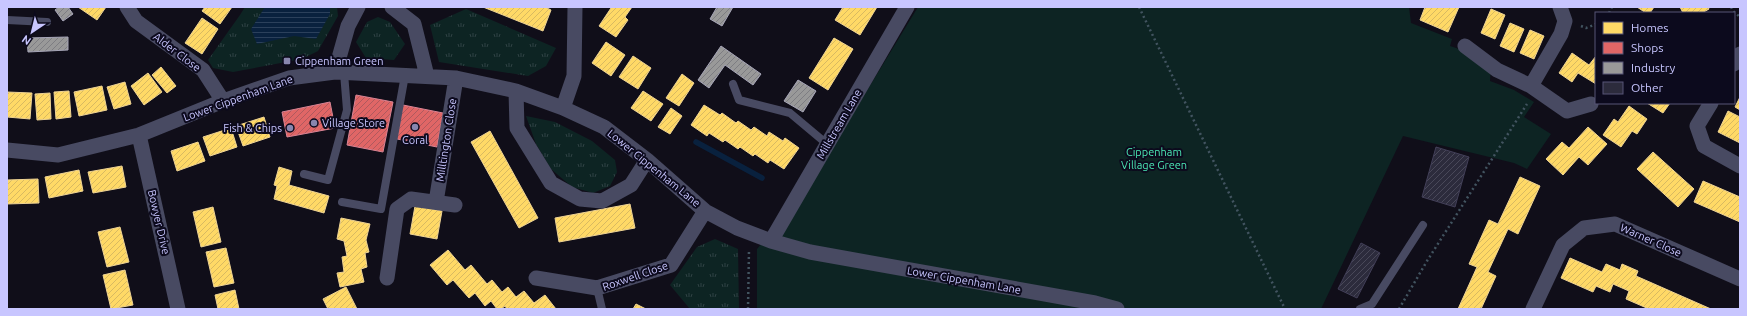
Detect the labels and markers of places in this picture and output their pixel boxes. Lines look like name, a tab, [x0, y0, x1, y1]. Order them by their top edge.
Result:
place label: Cippenham Green	[295, 55, 383, 67]
marker: Cippenham Green	[282, 56, 292, 66]
place label: Village Store	[322, 117, 385, 129]
marker: Village Store	[309, 118, 319, 128]
place label: Fish & Chips	[223, 122, 282, 134]
marker: Coral	[410, 122, 420, 132]
marker: Fish & Chips	[285, 123, 295, 133]
place label: Coral	[402, 134, 428, 146]

